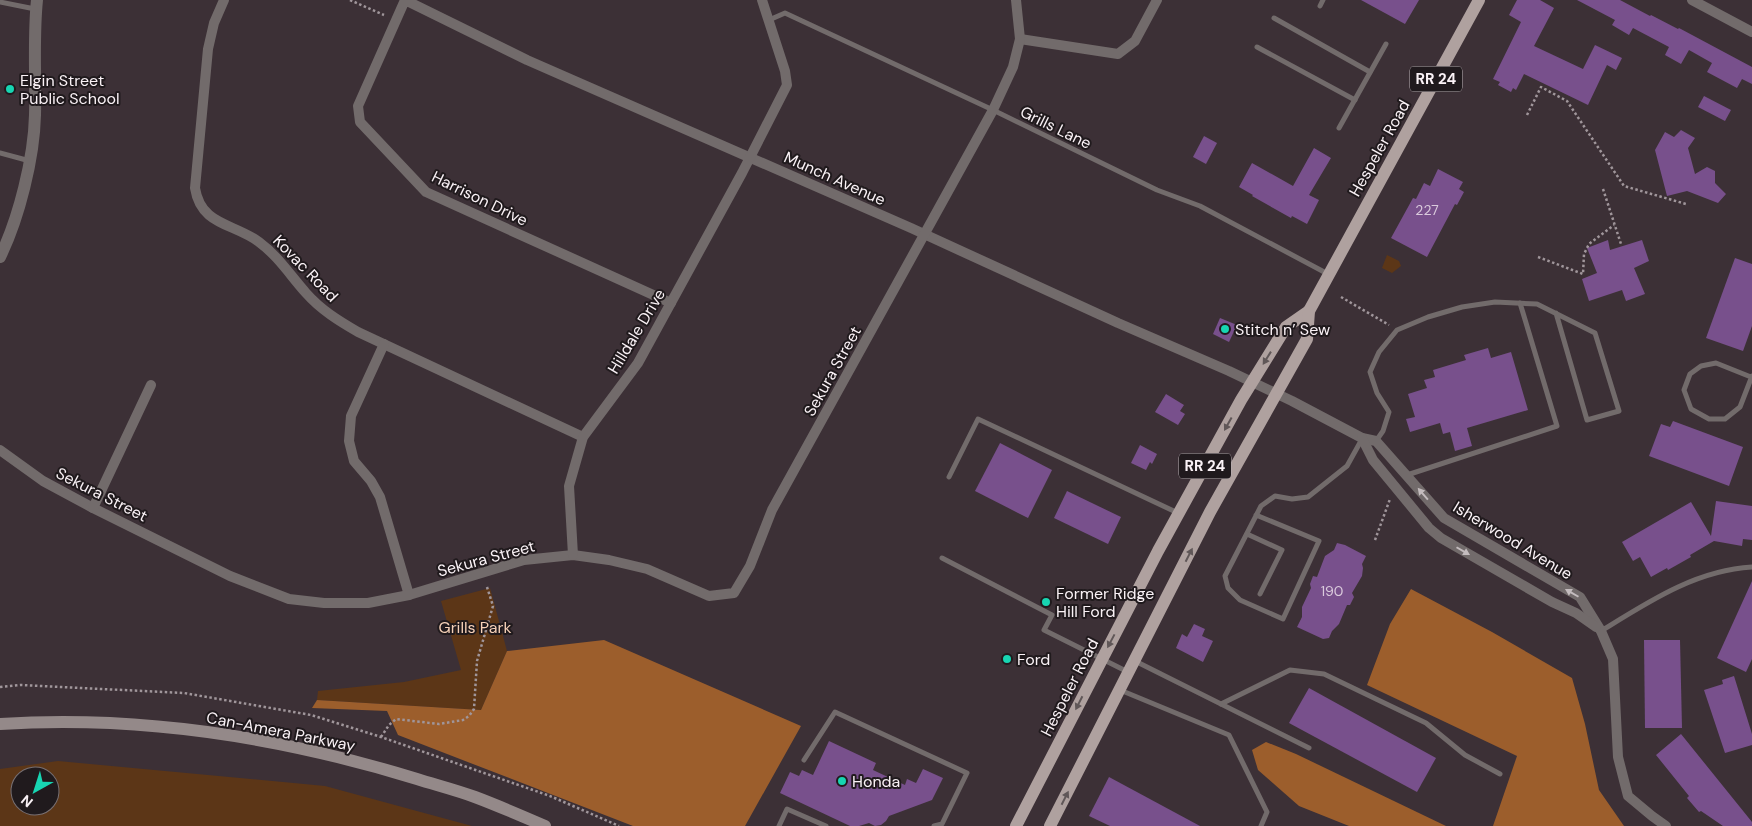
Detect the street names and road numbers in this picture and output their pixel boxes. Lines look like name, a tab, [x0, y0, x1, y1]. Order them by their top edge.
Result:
road number: RR 24	[1410, 66, 1462, 92]
street label: Hespeler Road	[1344, 96, 1415, 200]
street label: Grills Lane	[1017, 101, 1095, 154]
street label: Munch Avenue	[781, 147, 889, 210]
street label: Harrison Drive	[428, 166, 531, 231]
street label: Kovac Road	[268, 230, 343, 306]
street label: Hilldale Drive	[603, 285, 670, 378]
street label: Sekura Street	[799, 322, 866, 420]
road number: RR 24	[1179, 454, 1231, 478]
street label: Sekura Street	[53, 462, 151, 526]
street label: Isherwood Avenue	[1449, 497, 1576, 584]
street label: Sekura Street	[435, 535, 537, 582]
street label: Hespeler Road	[1036, 635, 1103, 740]
street label: Can-Amera Parkway	[205, 707, 357, 756]

